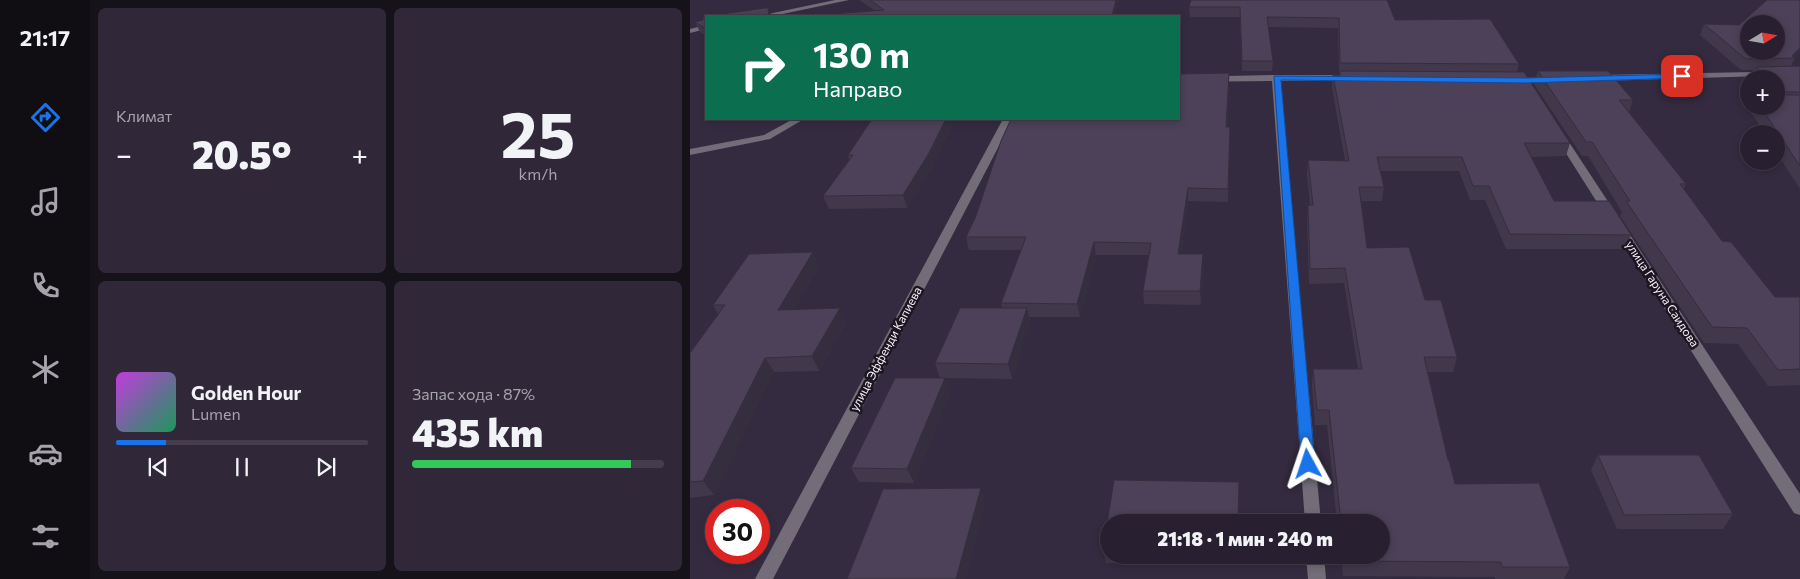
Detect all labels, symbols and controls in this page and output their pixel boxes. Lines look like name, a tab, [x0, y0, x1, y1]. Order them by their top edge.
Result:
north arrow	[1740, 15, 1785, 60]
map controls	[1740, 15, 1785, 170]
text: 21:17	[20, 24, 70, 51]
text: 130 m	[813, 32, 910, 75]
icon: right	[730, 35, 795, 100]
pin	[1661, 55, 1703, 97]
icon: arrive	[1668, 62, 1696, 90]
button: +	[1740, 70, 1785, 115]
text: Направо	[813, 75, 903, 102]
text: 25	[501, 92, 575, 171]
icon: directions	[28, 100, 63, 135]
text: Климат	[116, 106, 172, 125]
button: −	[1740, 125, 1785, 170]
text: 20.5°	[192, 130, 292, 177]
text: −	[116, 137, 132, 171]
text: +	[352, 137, 368, 171]
text: km/h	[519, 164, 557, 183]
icon: music	[28, 184, 63, 219]
street label: улица Гаруна Саидова	[1623, 238, 1702, 349]
icon: phone	[28, 268, 63, 303]
street label: улица Эффенди Капиева	[846, 284, 924, 413]
icon: climate	[28, 352, 63, 387]
text: Golden Hour	[191, 381, 301, 404]
text: Запас хода · 87%	[412, 384, 535, 403]
text: Lumen	[191, 404, 241, 423]
text: 435 km	[412, 408, 543, 455]
icon: car	[28, 436, 63, 471]
position arrow	[1281, 437, 1333, 489]
icon: previous	[144, 453, 172, 481]
icon: pause	[228, 453, 256, 481]
icon: next	[312, 453, 340, 481]
speed limit sign: 30	[705, 499, 770, 564]
icon: filters	[28, 519, 63, 554]
text: 21:18 · 1 мин · 240 m	[1157, 527, 1333, 550]

